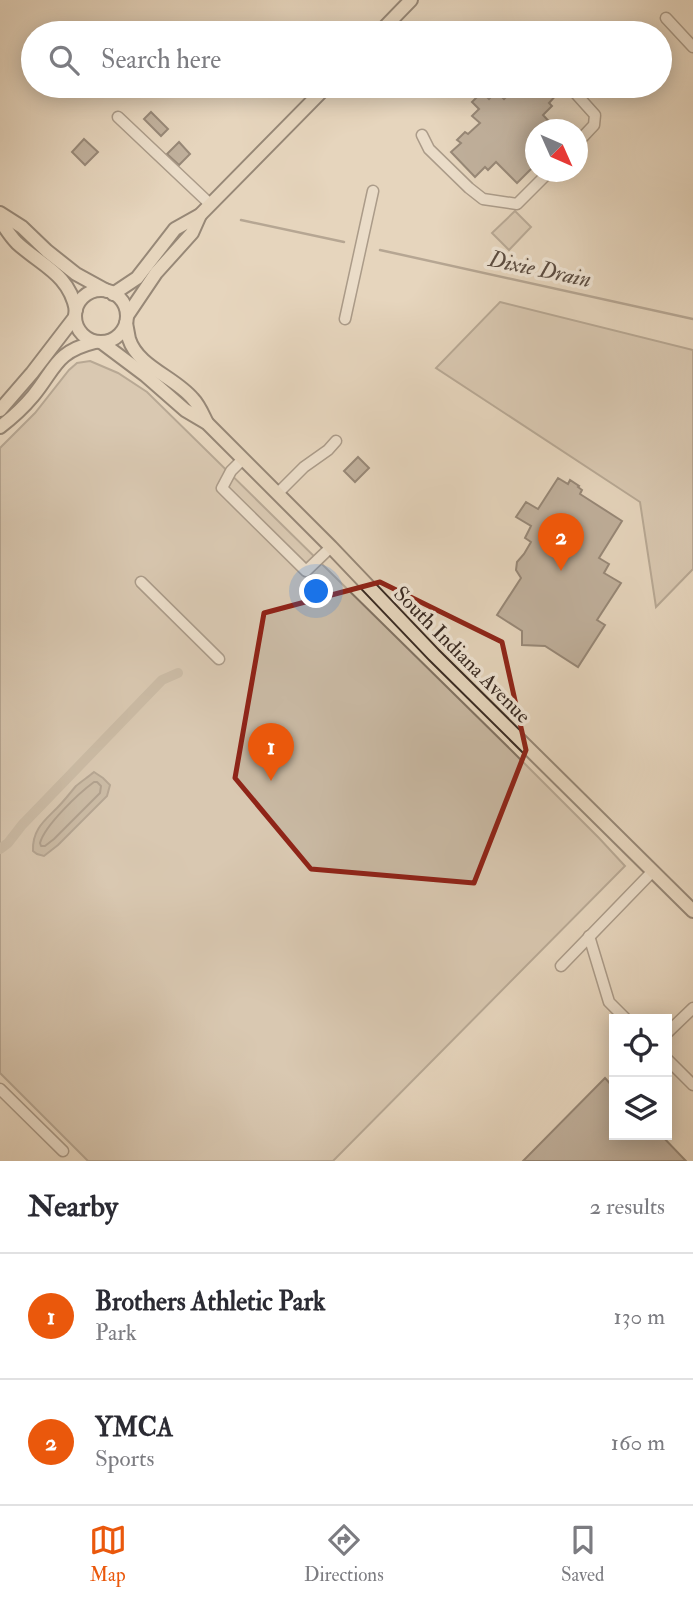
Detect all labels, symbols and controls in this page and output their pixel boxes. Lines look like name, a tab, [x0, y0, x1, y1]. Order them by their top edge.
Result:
search box	[21, 21, 672, 98]
icon: search	[45, 41, 83, 79]
text: Search here	[101, 44, 221, 76]
north arrow	[525, 119, 588, 182]
water label: Dixie Drain	[485, 244, 594, 294]
pin: 2	[538, 513, 584, 571]
your location	[299, 574, 333, 608]
street label: South Indiana Avenue	[388, 581, 537, 730]
pin: 1	[248, 723, 294, 781]
map controls	[609, 1014, 672, 1140]
button: locate	[609, 1014, 672, 1077]
button: layers	[609, 1077, 672, 1140]
text: Nearby	[28, 1188, 118, 1225]
text: 2 results	[590, 1192, 665, 1221]
text: Brothers Athletic Park	[95, 1286, 326, 1318]
text: 1	[47, 1302, 55, 1331]
text: 130 m	[613, 1302, 665, 1331]
text: Park	[95, 1318, 137, 1347]
text: YMCA	[95, 1412, 173, 1444]
text: 2	[45, 1428, 57, 1457]
text: 160 m	[611, 1428, 665, 1457]
text: Sports	[95, 1444, 154, 1473]
tab: Map	[89, 1521, 127, 1587]
tab: Directions	[304, 1521, 384, 1587]
tab: Saved	[561, 1521, 604, 1587]

